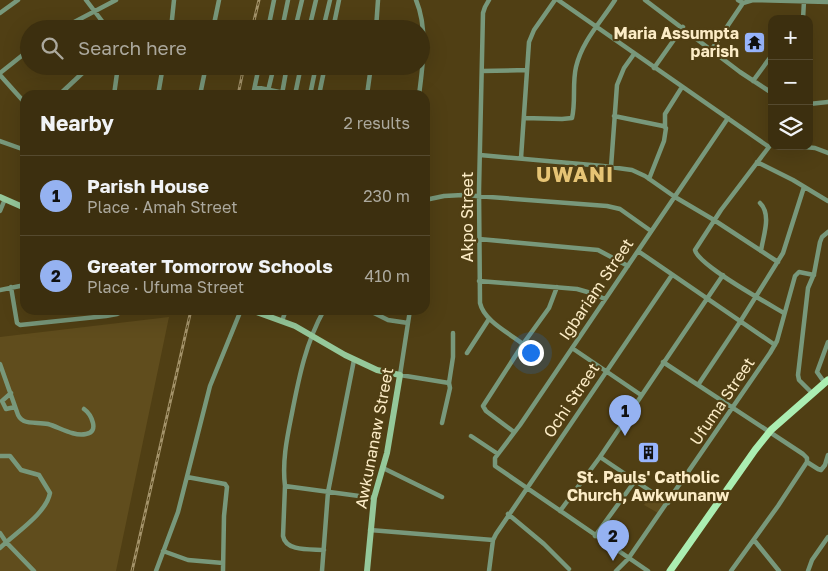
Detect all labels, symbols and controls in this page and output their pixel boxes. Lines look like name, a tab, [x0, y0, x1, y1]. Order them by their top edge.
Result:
map controls	[768, 15, 813, 150]
button: +	[768, 15, 813, 60]
search box	[20, 20, 430, 75]
place label: Maria Assumpta parish	[613, 23, 739, 61]
temple icon: Maria Assumpta parish	[743, 30, 767, 54]
icon: search	[38, 34, 66, 62]
text: Search here	[78, 36, 187, 59]
button: −	[768, 60, 813, 105]
button: layers	[768, 105, 813, 150]
text: Nearby	[40, 110, 114, 136]
text: 2 results	[344, 113, 410, 133]
district label: UWANI	[536, 161, 614, 187]
street label: Akpo Street	[457, 172, 477, 262]
text: Parish House	[87, 174, 209, 197]
text: 1	[52, 186, 60, 206]
text: 230 m	[363, 186, 410, 206]
text: Place · Amah Street	[87, 197, 238, 217]
street label: Igbariam Street	[554, 234, 638, 344]
text: Greater Tomorrow Schools	[87, 254, 333, 277]
text: 2	[51, 266, 61, 286]
text: 410 m	[364, 266, 410, 286]
text: Place · Ufuma Street	[87, 277, 244, 297]
your location	[518, 340, 544, 366]
street label: Ufuma Street	[685, 353, 759, 449]
street label: Ochi Street	[539, 359, 603, 441]
street label: Awkunanaw Street	[350, 366, 398, 510]
pin: 1	[609, 395, 641, 436]
building icon: St. Pauls' Catholic Church, Awkwunanw	[636, 441, 660, 465]
place label: St. Pauls' Catholic Church, Awkwunanw	[567, 467, 730, 505]
pin: 2	[597, 520, 629, 561]

